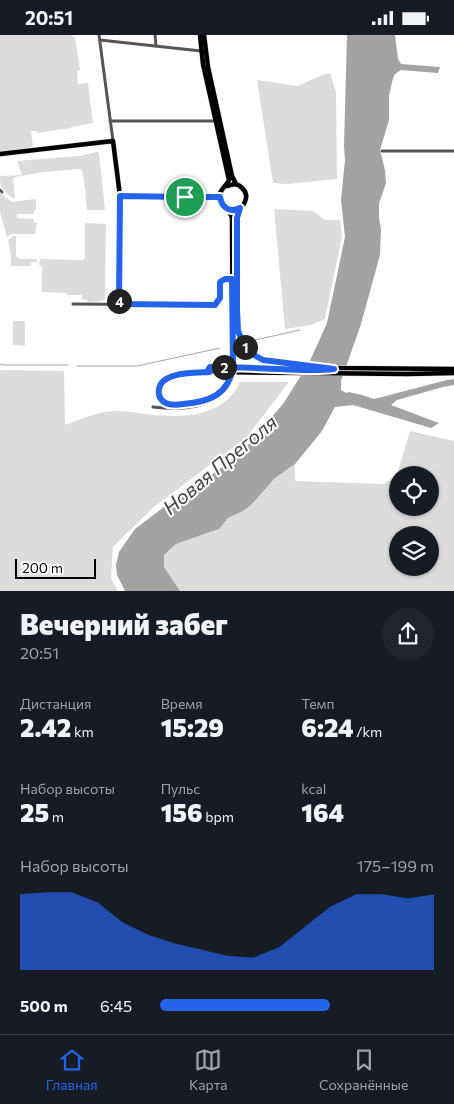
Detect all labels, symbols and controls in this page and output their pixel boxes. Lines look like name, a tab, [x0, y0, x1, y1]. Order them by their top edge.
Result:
text: 20:51	[25, 6, 73, 29]
pin	[164, 176, 206, 218]
icon: arrive	[171, 183, 199, 211]
pin: 4	[106, 289, 132, 313]
text: 4	[115, 293, 124, 310]
pin: 1	[232, 335, 258, 359]
text: 1	[242, 339, 249, 356]
pin: 2	[212, 355, 236, 379]
text: 2	[221, 359, 228, 376]
water label: Новая Преголя	[157, 409, 281, 519]
map controls	[389, 466, 439, 576]
button: locate	[389, 466, 439, 516]
button: layers	[389, 526, 439, 576]
scale bar	[15, 557, 96, 580]
text: 200 m	[22, 559, 63, 576]
text: Вечерний забег	[20, 607, 228, 641]
button: share	[382, 608, 434, 660]
text: 20:51	[20, 643, 59, 662]
text: Дистанция	[20, 695, 91, 712]
text: Время	[161, 695, 203, 712]
text: Темп	[301, 695, 335, 712]
text: 2.42	[20, 712, 71, 742]
text: 15:29	[161, 712, 224, 742]
text: 6:24	[301, 712, 354, 742]
text: km	[71, 723, 94, 740]
text: /km	[354, 723, 382, 740]
text: Набор высоты	[20, 780, 115, 797]
text: Пульс	[161, 780, 200, 797]
text: kcal	[301, 780, 326, 797]
text: 25	[20, 797, 49, 827]
text: 156	[161, 797, 203, 827]
text: 164	[301, 797, 344, 827]
text: m	[49, 808, 64, 825]
text: bpm	[203, 808, 234, 825]
text: Набор высоты	[20, 856, 129, 875]
text: 175–199 m	[357, 856, 434, 875]
text: 500 m	[20, 996, 68, 1015]
text: 6:45	[100, 996, 132, 1015]
tab: Главная	[46, 1046, 98, 1093]
tab: Карта	[189, 1046, 228, 1093]
tab: Сохранённые	[319, 1046, 408, 1093]

